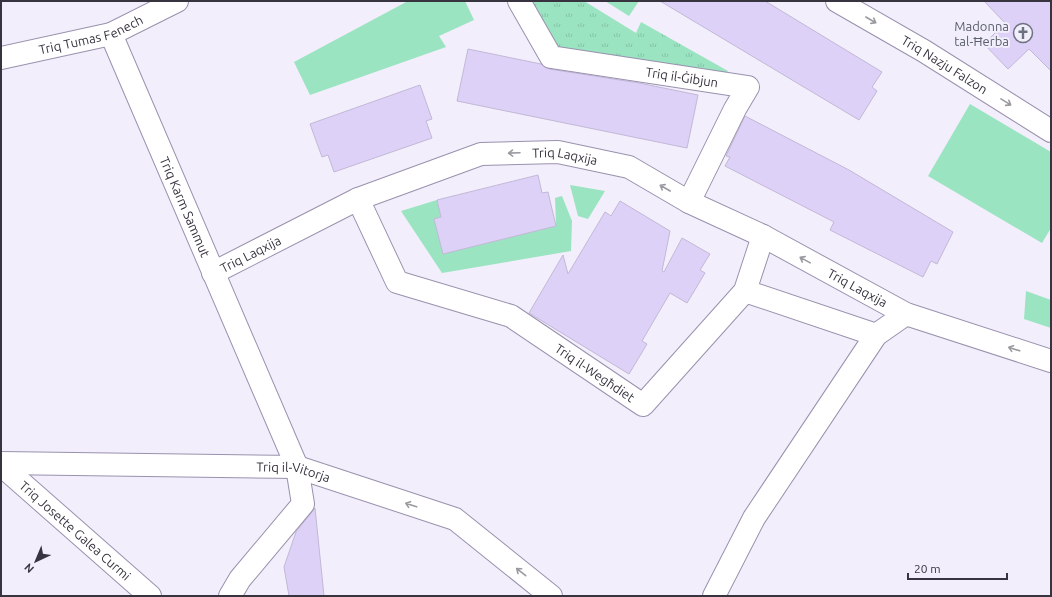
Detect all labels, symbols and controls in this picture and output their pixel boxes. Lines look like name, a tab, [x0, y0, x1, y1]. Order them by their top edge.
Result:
street label: Triq Tumas Fenech	[37, 12, 145, 57]
one-way arrow	[865, 17, 877, 25]
place label: Madonna tal-Ħerba	[954, 19, 1009, 48]
church icon: Madonna tal-Ħerba	[1012, 22, 1034, 44]
street label: Triq Nazju Falzon	[899, 33, 990, 96]
street label: Triq il-Ġibjun	[645, 65, 719, 89]
one-way arrow	[1000, 99, 1012, 107]
street label: Triq Laqxija	[532, 145, 599, 167]
one-way arrow	[508, 149, 521, 157]
street label: Triq Karm Sammut	[157, 154, 213, 259]
one-way arrow	[659, 183, 671, 191]
street label: Triq Laqxija	[218, 233, 283, 275]
one-way arrow	[799, 255, 811, 263]
street label: Triq Laqxija	[825, 266, 890, 310]
street label: Triq il-Wegħdiet	[553, 341, 637, 404]
one-way arrow	[1008, 345, 1021, 352]
street label: Triq il-Vitorja	[256, 459, 332, 484]
street label: Triq Josette Galea Curmi	[17, 478, 134, 583]
one-way arrow	[405, 501, 418, 508]
north arrow	[16, 541, 56, 581]
scale bar	[908, 555, 1007, 581]
text: N	[22, 561, 36, 575]
text: 20 m	[914, 562, 941, 575]
one-way arrow	[515, 567, 526, 576]

